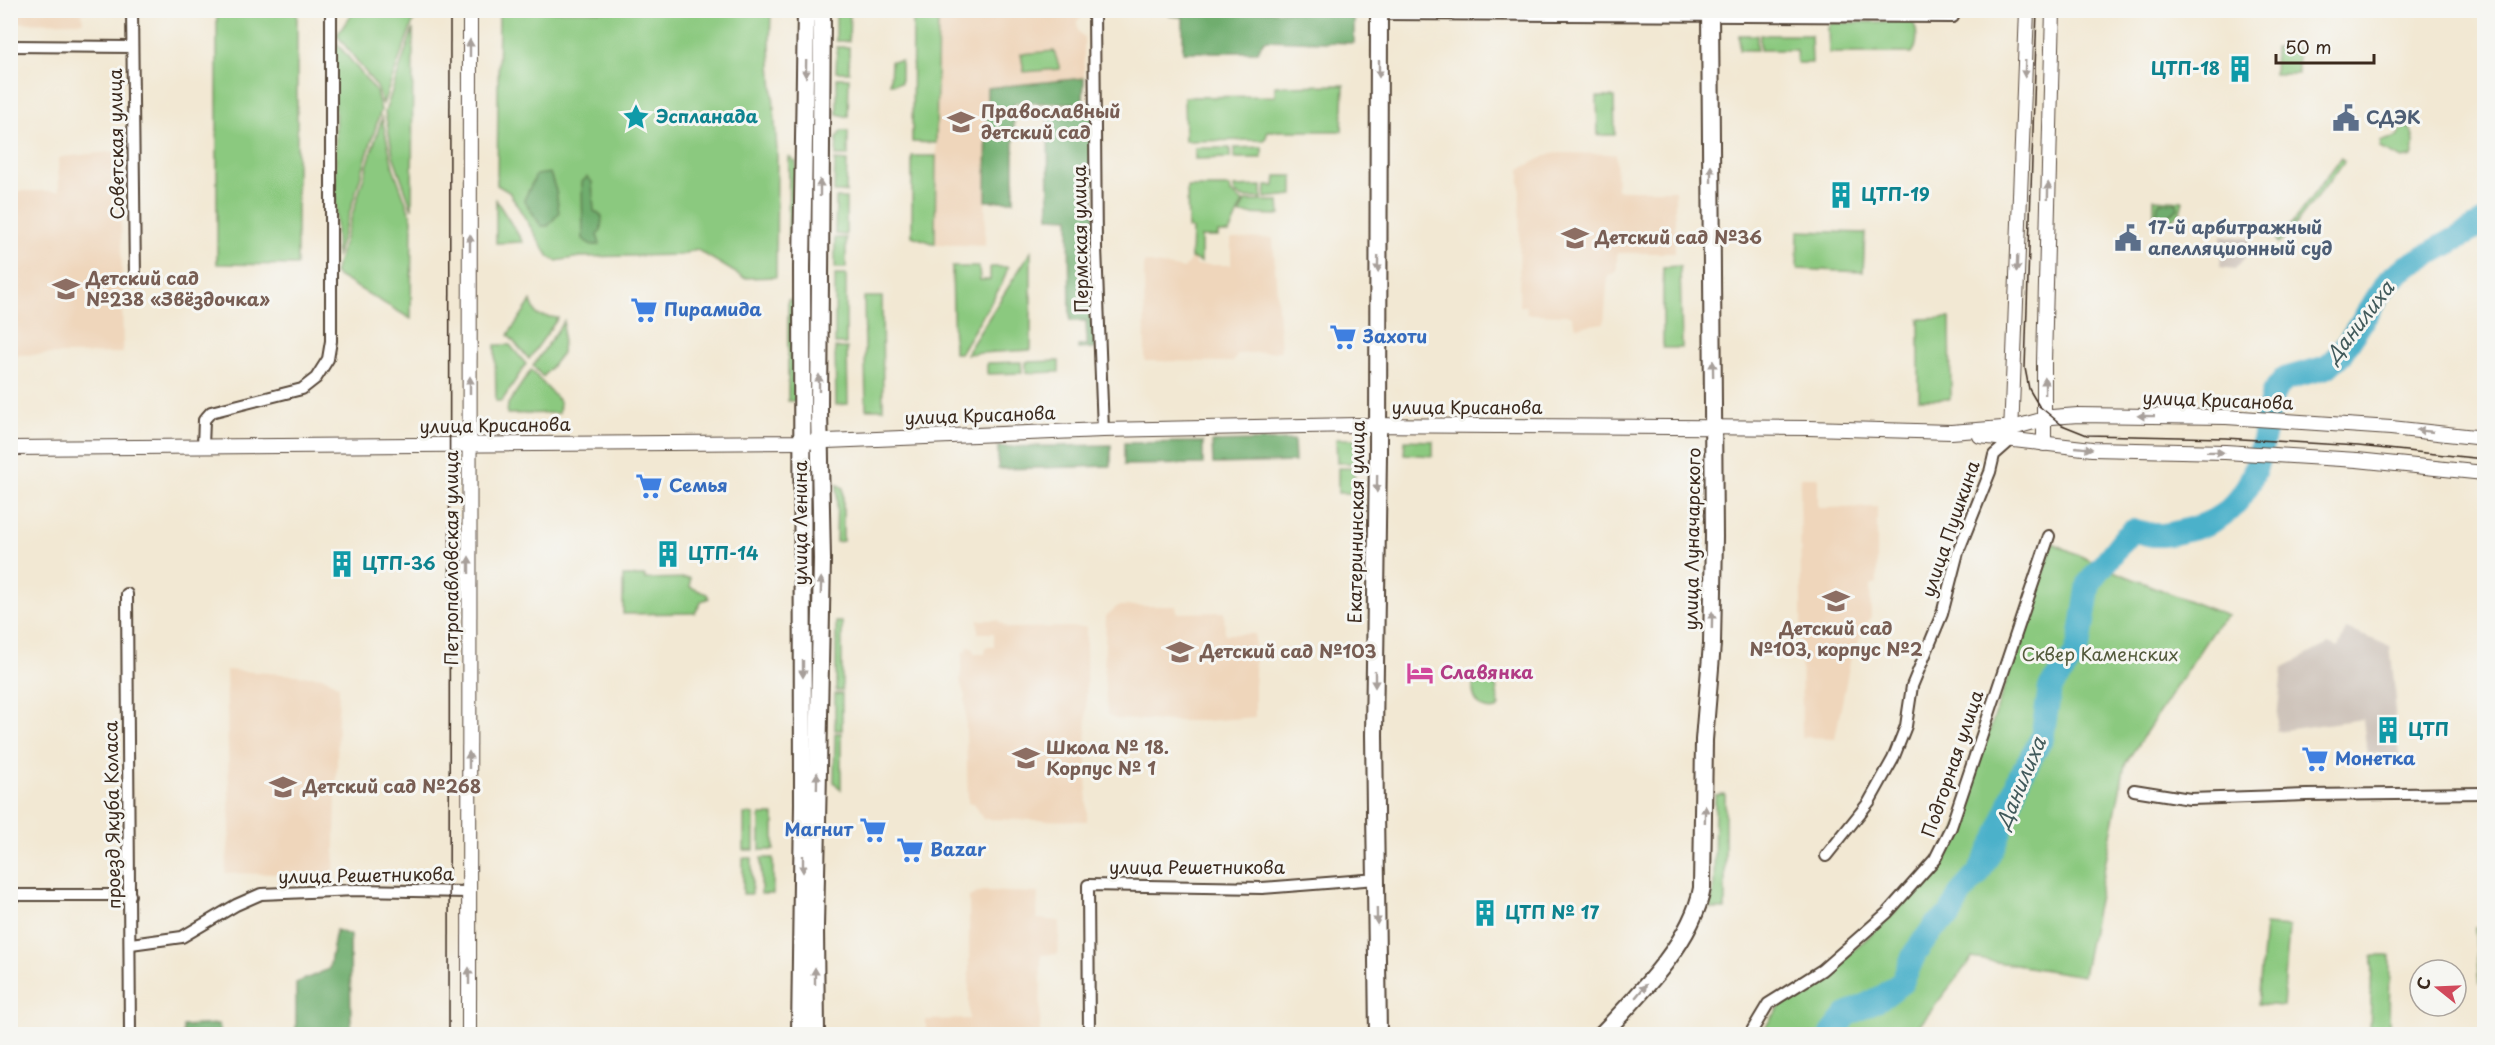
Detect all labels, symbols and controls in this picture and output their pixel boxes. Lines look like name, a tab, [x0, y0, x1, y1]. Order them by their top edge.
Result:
scale bar	[2276, 27, 2374, 65]
text: 50 m	[2285, 33, 2332, 60]
one-way arrow	[465, 39, 475, 58]
place label: ЦТП-18	[2151, 54, 2220, 81]
building icon: ЦТП-18	[2225, 54, 2255, 84]
one-way arrow	[801, 59, 811, 78]
one-way arrow	[1374, 59, 1383, 78]
one-way arrow	[2020, 59, 2029, 78]
street label: Советская улица	[101, 68, 130, 220]
place label: Православный детский сад	[981, 97, 1121, 145]
place icon: Эспланада	[621, 102, 651, 132]
place label: Эспланада	[656, 102, 758, 129]
public building icon: СДЭК	[2331, 103, 2361, 133]
place label: СДЭК	[2366, 103, 2421, 130]
school or university icon: Православный детский сад	[946, 107, 976, 137]
street label: Пермская улица	[1065, 164, 1094, 313]
one-way arrow	[1706, 164, 1716, 183]
one-way arrow	[815, 179, 825, 198]
building icon: ЦТП-19	[1826, 180, 1856, 210]
place label: ЦТП-19	[1861, 180, 1930, 207]
one-way arrow	[2043, 181, 2053, 200]
place label: 17-й арбитражный апелляционный суд	[2148, 213, 2333, 261]
school or university icon: Детский сад №36	[1560, 223, 1590, 253]
place label: Детский сад №36	[1594, 223, 1762, 250]
public building icon: 17-й арбитражный апелляционный суд	[2113, 223, 2143, 253]
one-way arrow	[465, 234, 475, 253]
one-way arrow	[1373, 254, 1383, 273]
one-way arrow	[2013, 254, 2022, 273]
place label: Детский сад №238 «Звёздочка»	[85, 264, 270, 312]
water label: Данилиха	[2316, 273, 2402, 370]
school or university icon: Детский сад №238 «Звёздочка»	[51, 274, 81, 304]
supermarket icon: Пирамида	[629, 295, 659, 325]
place label: Пирамида	[664, 295, 762, 322]
supermarket icon: Захоти	[1328, 322, 1358, 352]
place label: Захоти	[1362, 322, 1427, 349]
one-way arrow	[1709, 359, 1718, 378]
one-way arrow	[814, 374, 824, 393]
one-way arrow	[465, 375, 475, 394]
one-way arrow	[2040, 376, 2049, 395]
street label: улица Крисанова	[2142, 383, 2295, 416]
street label: улица Крисанова	[1391, 393, 1543, 420]
street label: улица Крисанова	[904, 398, 1057, 431]
street label: улица Крисанова	[419, 410, 572, 439]
one-way arrow	[2137, 411, 2156, 421]
street label: Екатерининская улица	[1340, 420, 1371, 624]
one-way arrow	[2415, 426, 2434, 436]
one-way arrow	[2074, 444, 2093, 453]
street label: улица Луначарского	[1676, 447, 1707, 631]
one-way arrow	[2206, 447, 2225, 457]
street label: Петропавловская улица	[437, 450, 464, 666]
street label: улица Пушкина	[1914, 456, 1986, 600]
street label: улица Ленина	[786, 460, 813, 585]
supermarket icon: Семья	[634, 471, 664, 501]
place label: Семья	[669, 471, 728, 498]
one-way arrow	[1373, 475, 1382, 494]
building icon: ЦТП-14	[653, 539, 683, 569]
place label: ЦТП-14	[688, 539, 758, 566]
building icon: ЦТП-36	[327, 549, 357, 579]
place label: ЦТП-36	[362, 549, 436, 576]
one-way arrow	[464, 556, 474, 575]
one-way arrow	[816, 577, 826, 596]
school or university icon: Детский сад №103, корпус №2	[1821, 586, 1851, 616]
one-way arrow	[1707, 610, 1717, 629]
place label: Детский сад №103, корпус №2	[1750, 614, 1923, 662]
school or university icon: Детский сад №103	[1165, 637, 1195, 667]
place label: Детский сад №103	[1199, 637, 1376, 664]
park label: Сквер Каменских	[2021, 640, 2179, 667]
hotel icon: Славянка	[1405, 658, 1435, 688]
place label: Славянка	[1440, 658, 1533, 685]
one-way arrow	[798, 659, 808, 678]
one-way arrow	[1370, 670, 1379, 689]
street label: Подгорная улица	[1914, 686, 1990, 841]
building icon: ЦТП	[2373, 715, 2403, 745]
place label: ЦТП	[2408, 715, 2449, 742]
street label: проезд Якуба Коласа	[96, 720, 127, 909]
water label: Данилиха	[1987, 731, 2053, 835]
place label: Школа № 18. Корпус № 1	[1046, 733, 1169, 781]
school or university icon: Школа № 18. Корпус № 1	[1011, 743, 1041, 773]
supermarket icon: Монетка	[2300, 744, 2330, 774]
place label: Монетка	[2335, 744, 2416, 771]
one-way arrow	[464, 751, 474, 770]
school or university icon: Детский сад №268	[268, 772, 298, 802]
place label: Детский сад №268	[302, 772, 481, 799]
one-way arrow	[813, 772, 822, 791]
one-way arrow	[1700, 805, 1709, 824]
place label: Магнит	[785, 815, 854, 842]
supermarket icon: Магнит	[858, 815, 888, 845]
supermarket icon: Bazar	[895, 835, 925, 865]
place label: Bazar	[930, 835, 987, 862]
street label: улица Решетникова	[1109, 853, 1286, 880]
one-way arrow	[798, 854, 807, 873]
street label: улица Решетникова	[278, 859, 455, 890]
building icon: ЦТП № 17	[1470, 898, 1500, 928]
place label: ЦТП № 17	[1505, 898, 1600, 925]
one-way arrow	[1372, 907, 1382, 926]
north arrow	[2408, 958, 2468, 1018]
one-way arrow	[464, 967, 474, 986]
one-way arrow	[811, 967, 820, 986]
text: С	[2410, 974, 2436, 992]
one-way arrow	[1634, 983, 1647, 999]

